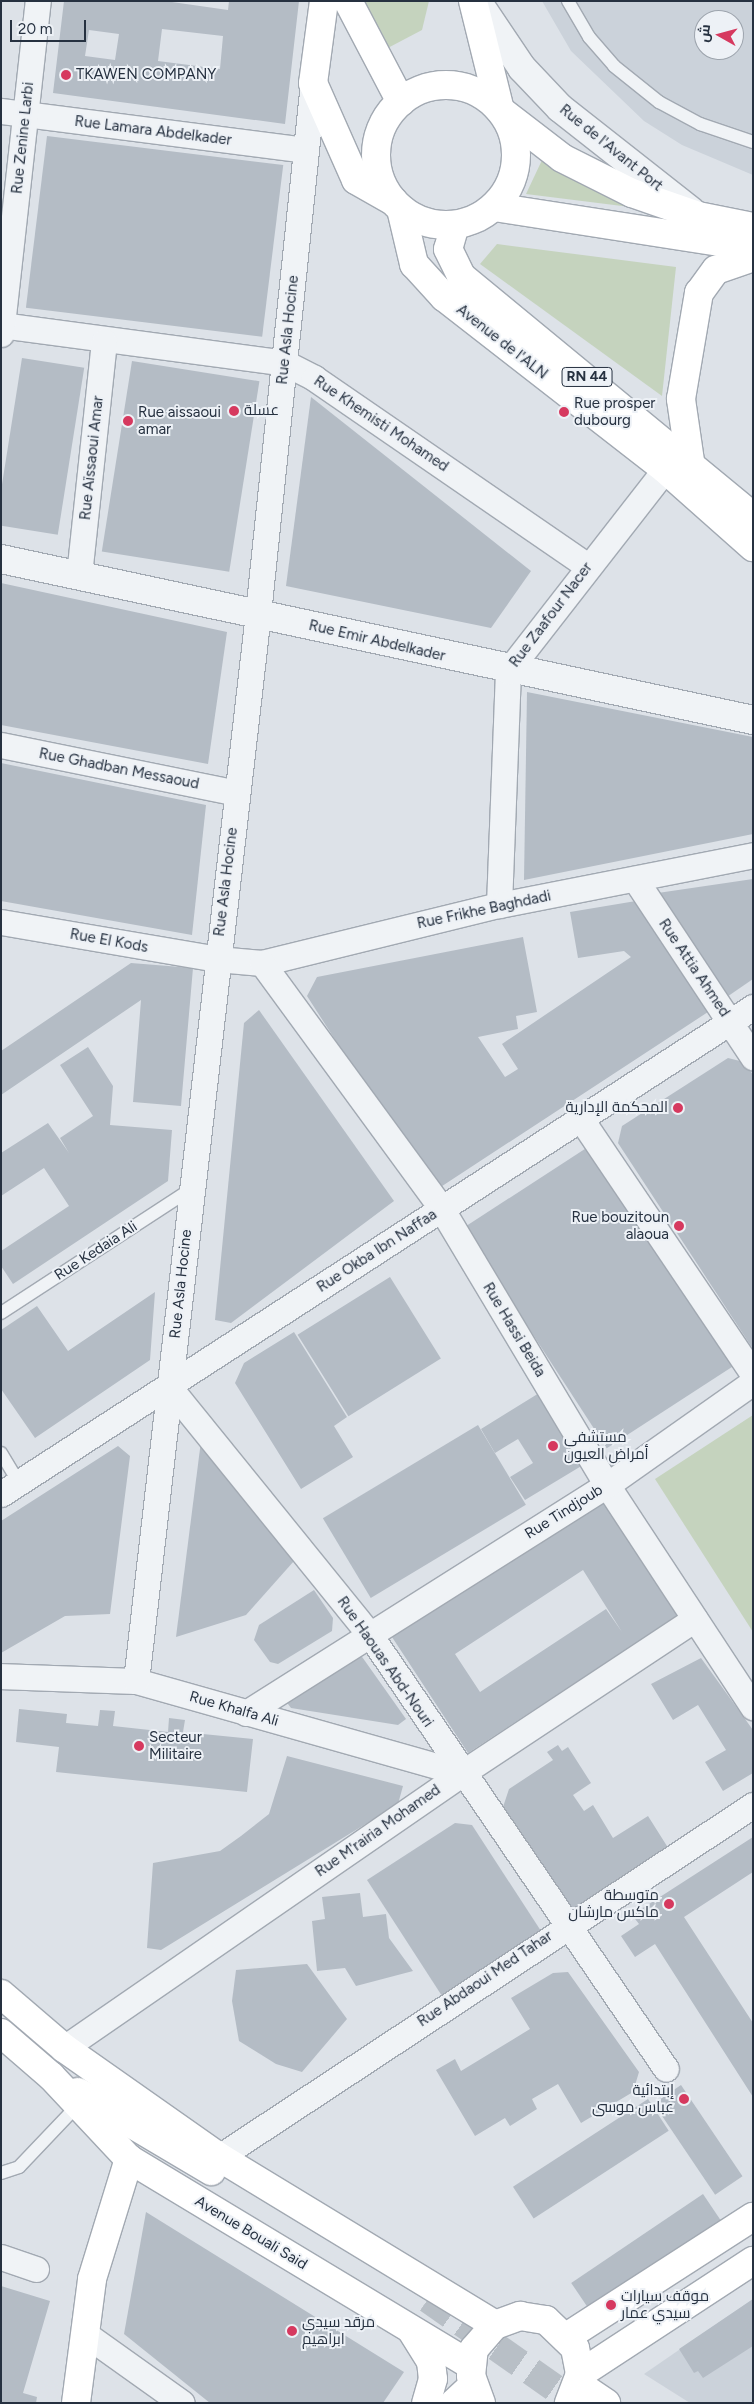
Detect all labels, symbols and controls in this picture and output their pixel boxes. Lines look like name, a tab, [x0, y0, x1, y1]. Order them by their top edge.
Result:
scale bar	[12, 10, 89, 42]
north arrow	[694, 10, 744, 60]
text: 20 m	[18, 20, 52, 38]
text: ش	[695, 23, 714, 43]
place label: TKAWEN COMPANY	[76, 66, 216, 84]
marker: TKAWEN COMPANY	[60, 69, 72, 81]
street label: Rue Zenine Larbi	[8, 81, 38, 195]
street label: Rue de l'Avant Port	[556, 101, 666, 195]
street label: Rue Lamara Abdelkader	[74, 112, 232, 150]
street label: Rue Asla Hocine	[273, 275, 303, 385]
street label: Avenue de l'ALN	[453, 301, 551, 383]
road number: RN 44	[561, 366, 613, 388]
street label: Rue Khemisti Mohamed	[310, 372, 452, 476]
place label: Rue prosper dubourg	[574, 394, 655, 429]
street label: Rue Aïssaoui Amar	[77, 395, 107, 521]
place label: عسلة	[244, 402, 279, 420]
place label: Rue aissaoui amar	[138, 403, 221, 438]
marker: عسلة	[228, 405, 240, 417]
marker: Rue prosper dubourg	[558, 406, 570, 418]
marker: Rue aissaoui amar	[122, 415, 134, 427]
street label: Rue Zaafour Nacer	[506, 559, 596, 671]
street label: Rue Emir Abdelkader	[307, 617, 447, 665]
street label: Rue Ghadban Messaoud	[37, 745, 201, 793]
street label: Rue Asla Hocine	[210, 827, 242, 937]
street label: Rue Frikhe Baghdadi	[415, 887, 553, 933]
street label: Rue Attia Ahmed	[655, 916, 733, 1020]
street label: Rue El Kods	[69, 925, 149, 957]
place label: المحكمة الإدارية	[566, 1099, 668, 1117]
marker: المحكمة الإدارية	[672, 1102, 684, 1114]
street label: Rue Okba Ibn Naffaa	[314, 1206, 440, 1296]
place label: Rue bouzitoun alaoua	[572, 1208, 669, 1243]
street label: Rue Kedaia Ali	[51, 1218, 141, 1284]
marker: Rue bouzitoun alaoua	[673, 1220, 685, 1232]
street label: Rue Asla Hocine	[166, 1229, 196, 1339]
street label: Rue Hassi Beida	[479, 1280, 549, 1380]
place label: مستشفى أمراض العيون	[564, 1428, 649, 1463]
marker: مستشفى أمراض العيون	[546, 1439, 560, 1453]
street label: Rue Tindjoub	[522, 1481, 606, 1543]
street label: Rue Haouas Abd-Nouri	[333, 1593, 437, 1731]
street label: Rue Khalfa Ali	[187, 1688, 281, 1730]
place label: Secteur Militaire	[149, 1728, 202, 1763]
marker: Secteur Militaire	[133, 1740, 145, 1752]
street label: Rue M'rairia Mohamed	[312, 1781, 444, 1881]
place label: متوسطة ماكس مارشان	[568, 1886, 659, 1921]
marker: متوسطة ماكس مارشان	[663, 1898, 675, 1910]
street label: Rue Abdaoui Med Tahar	[414, 1927, 556, 2031]
place label: إبتدائية عباس موسى	[592, 2081, 674, 2116]
marker: إبتدائية عباس موسى	[678, 2093, 690, 2105]
street label: Avenue Bouali Said	[192, 2192, 310, 2274]
place label: موقف سيارات سيدي عمار	[621, 2287, 709, 2322]
marker: موقف سيارات سيدي عمار	[605, 2299, 617, 2311]
place label: مرقد سيدي ابراهيم	[302, 2313, 375, 2348]
marker: مرقد سيدي ابراهيم	[286, 2325, 298, 2337]

